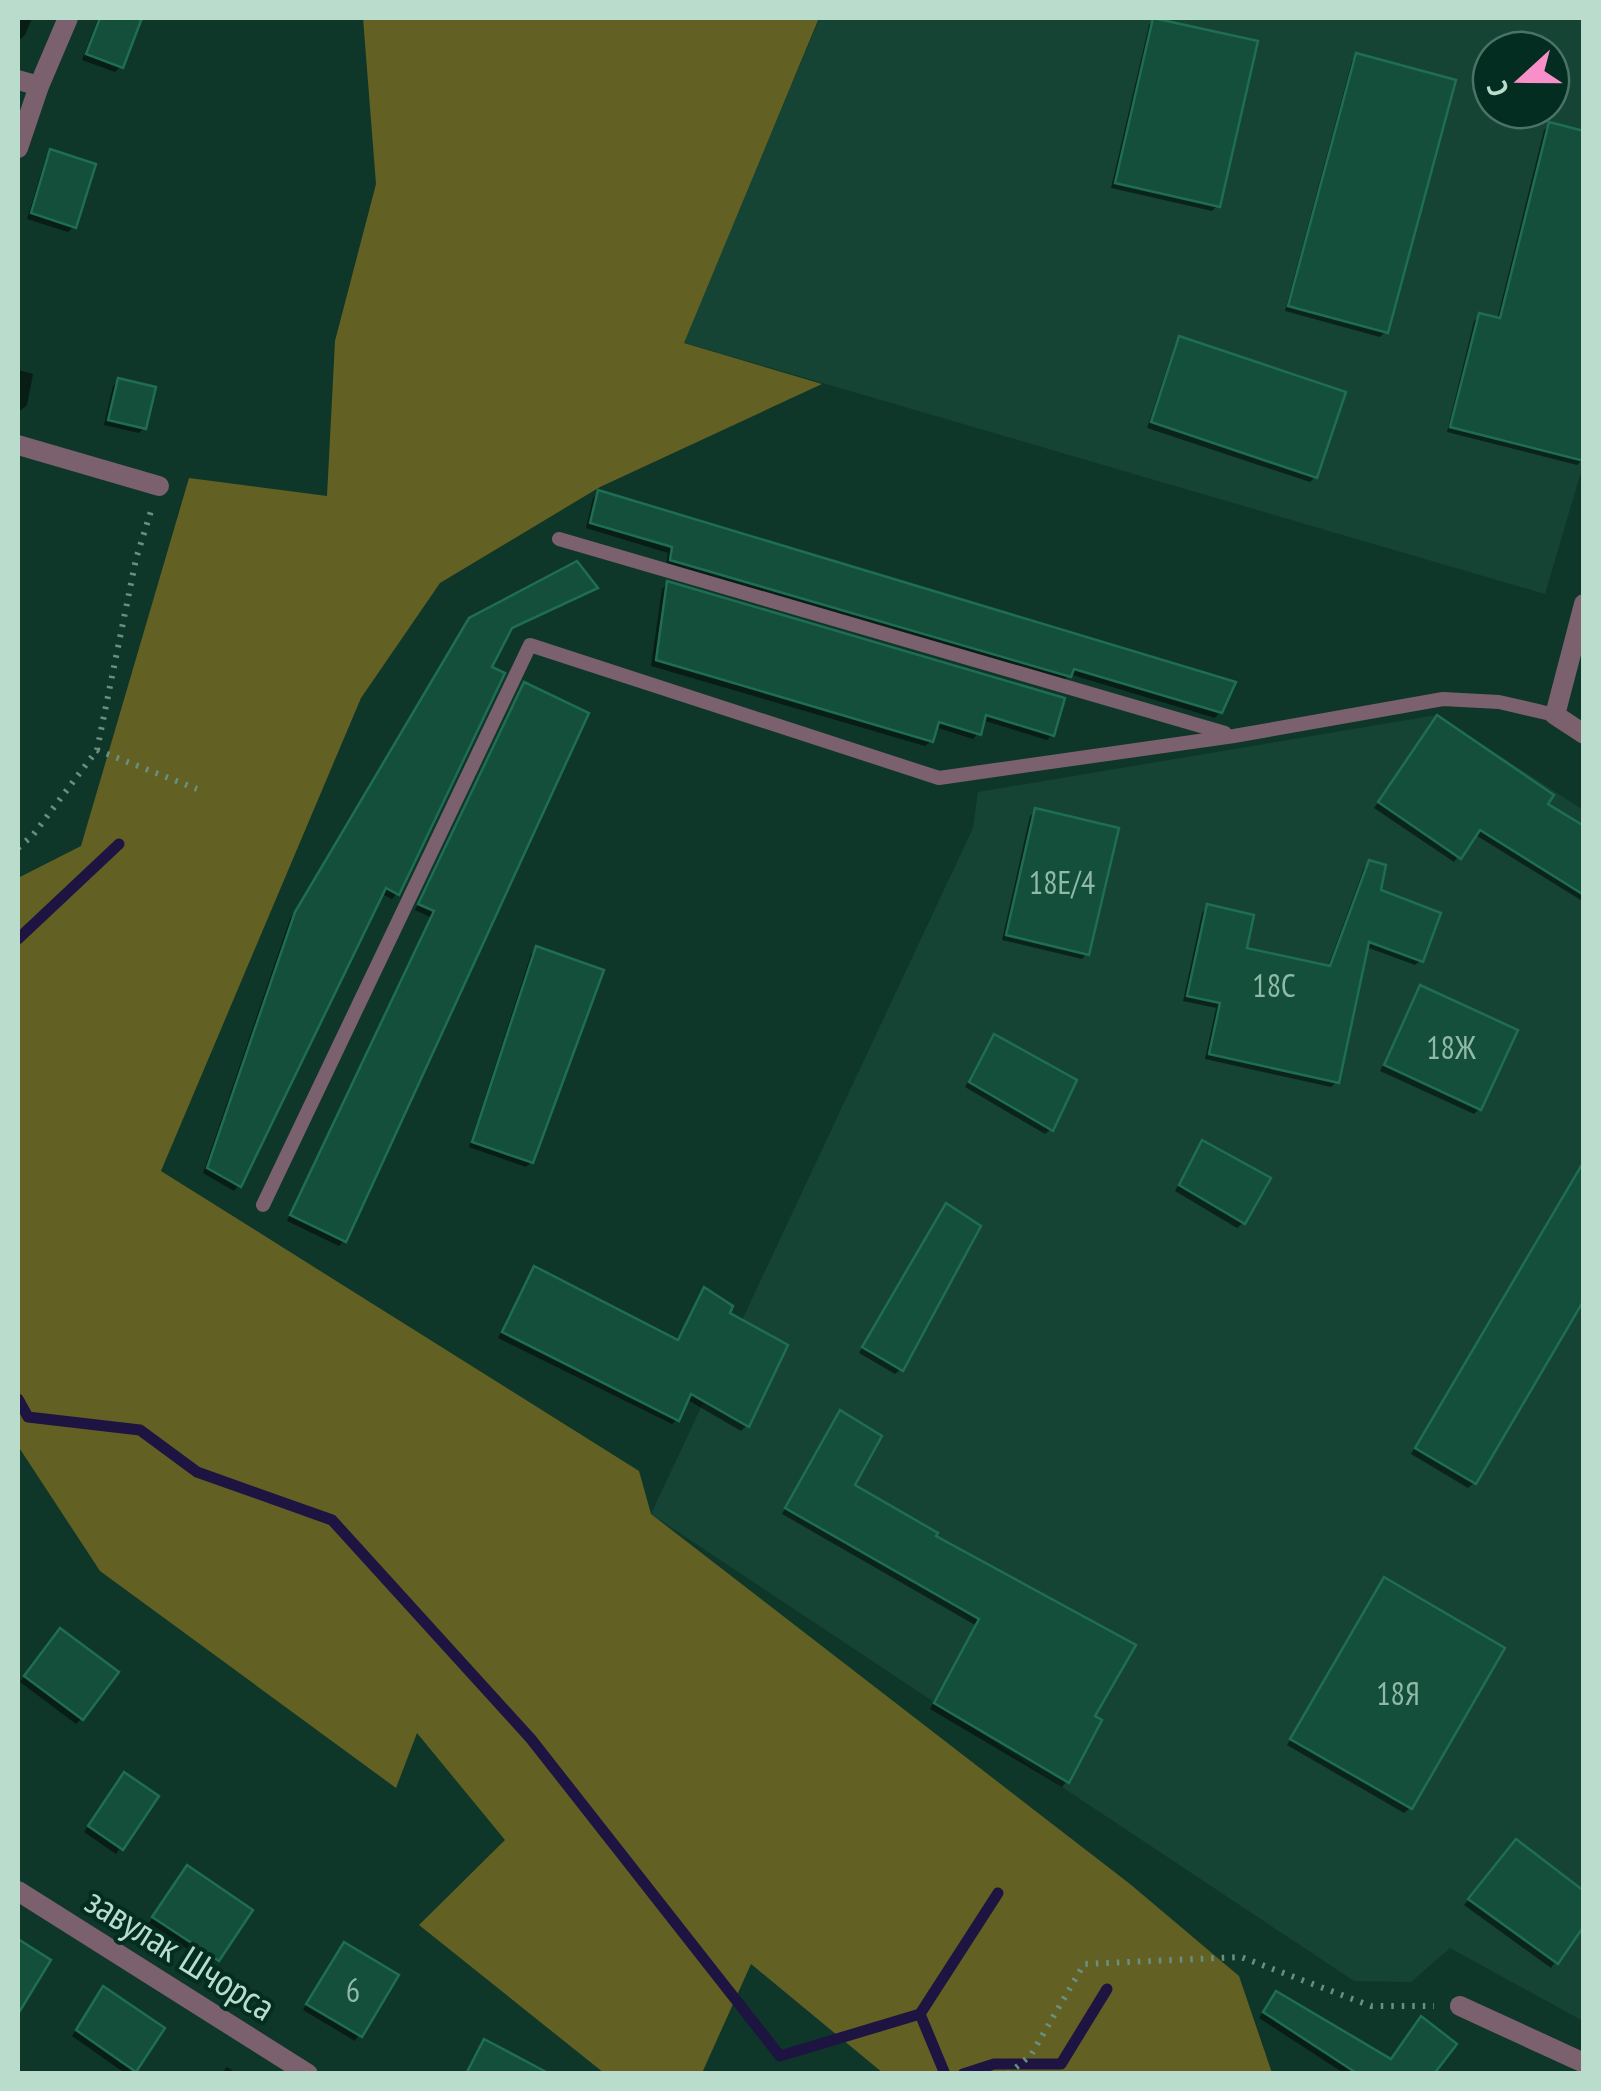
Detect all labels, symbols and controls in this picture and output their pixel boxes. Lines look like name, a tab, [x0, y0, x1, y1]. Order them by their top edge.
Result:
north arrow	[1471, 30, 1571, 130]
text: С	[1478, 76, 1517, 102]
house number: 18Е/4	[1029, 861, 1095, 903]
house number: 18С	[1252, 964, 1296, 1006]
house number: 18Ж	[1426, 1026, 1476, 1068]
house number: 18Я	[1376, 1672, 1420, 1714]
street label: завулак Шчорса	[77, 1875, 285, 2031]
house number: 6	[346, 1969, 360, 2011]

